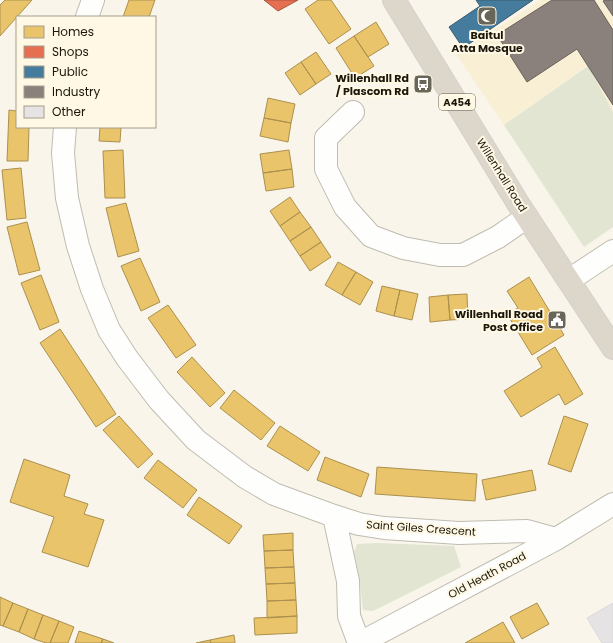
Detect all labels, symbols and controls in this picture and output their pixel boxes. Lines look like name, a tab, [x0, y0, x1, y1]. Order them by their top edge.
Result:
mosque icon: Baitul Atta Mosque	[476, 5, 498, 27]
legend	[16, 16, 156, 128]
text: Homes	[52, 23, 94, 40]
place label: Baitul Atta Mosque	[451, 27, 523, 56]
text: Shops	[52, 43, 89, 60]
text: Public	[52, 63, 88, 80]
place label: Willenhall Rd / Plascom Rd	[335, 70, 409, 99]
bus stop icon: Willenhall Rd / Plascom Rd	[412, 73, 434, 95]
text: Industry	[52, 83, 101, 100]
road number: A454	[439, 94, 475, 110]
text: Other	[52, 103, 86, 120]
street label: Willenhall Road	[473, 135, 531, 215]
place label: Willenhall Road Post Office	[455, 306, 543, 335]
public building icon: Willenhall Road Post Office	[546, 309, 568, 331]
street label: Saint Giles Crescent	[366, 516, 476, 540]
street label: Old Heath Road	[445, 548, 529, 602]

